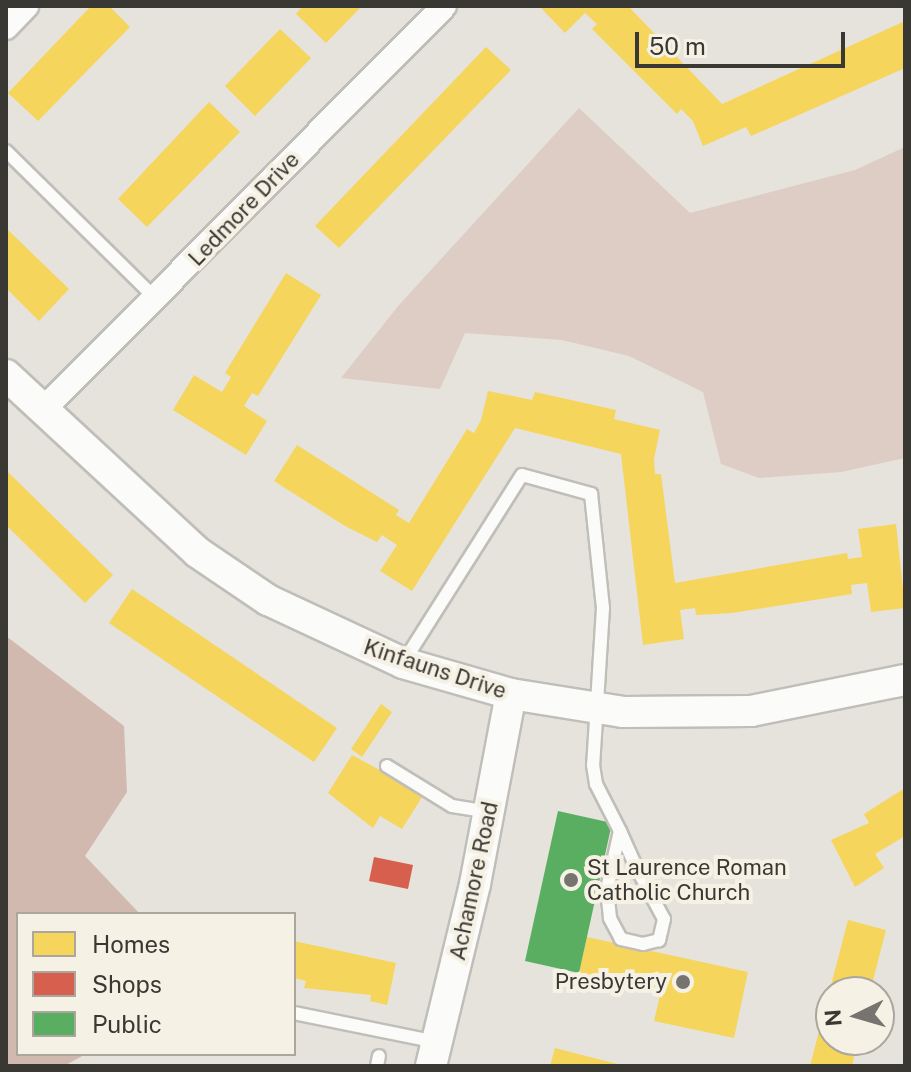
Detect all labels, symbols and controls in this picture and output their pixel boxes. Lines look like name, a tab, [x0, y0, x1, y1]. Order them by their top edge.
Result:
scale bar	[639, 16, 849, 66]
text: 50 m	[649, 32, 706, 60]
street label: Ledmore Drive	[183, 146, 305, 272]
street label: Kinfauns Drive	[360, 634, 510, 704]
street label: Achamore Road	[444, 799, 504, 963]
place label: St Laurence Roman Catholic Church	[587, 854, 787, 906]
marker: St Laurence Roman Catholic Church	[562, 871, 580, 889]
legend	[16, 912, 296, 1056]
text: Homes	[92, 930, 170, 958]
place label: Presbytery	[555, 969, 667, 995]
text: Shops	[92, 970, 162, 998]
marker: Presbytery	[674, 973, 692, 991]
north arrow	[815, 976, 895, 1056]
text: N	[819, 1008, 847, 1028]
text: Public	[92, 1010, 162, 1038]

